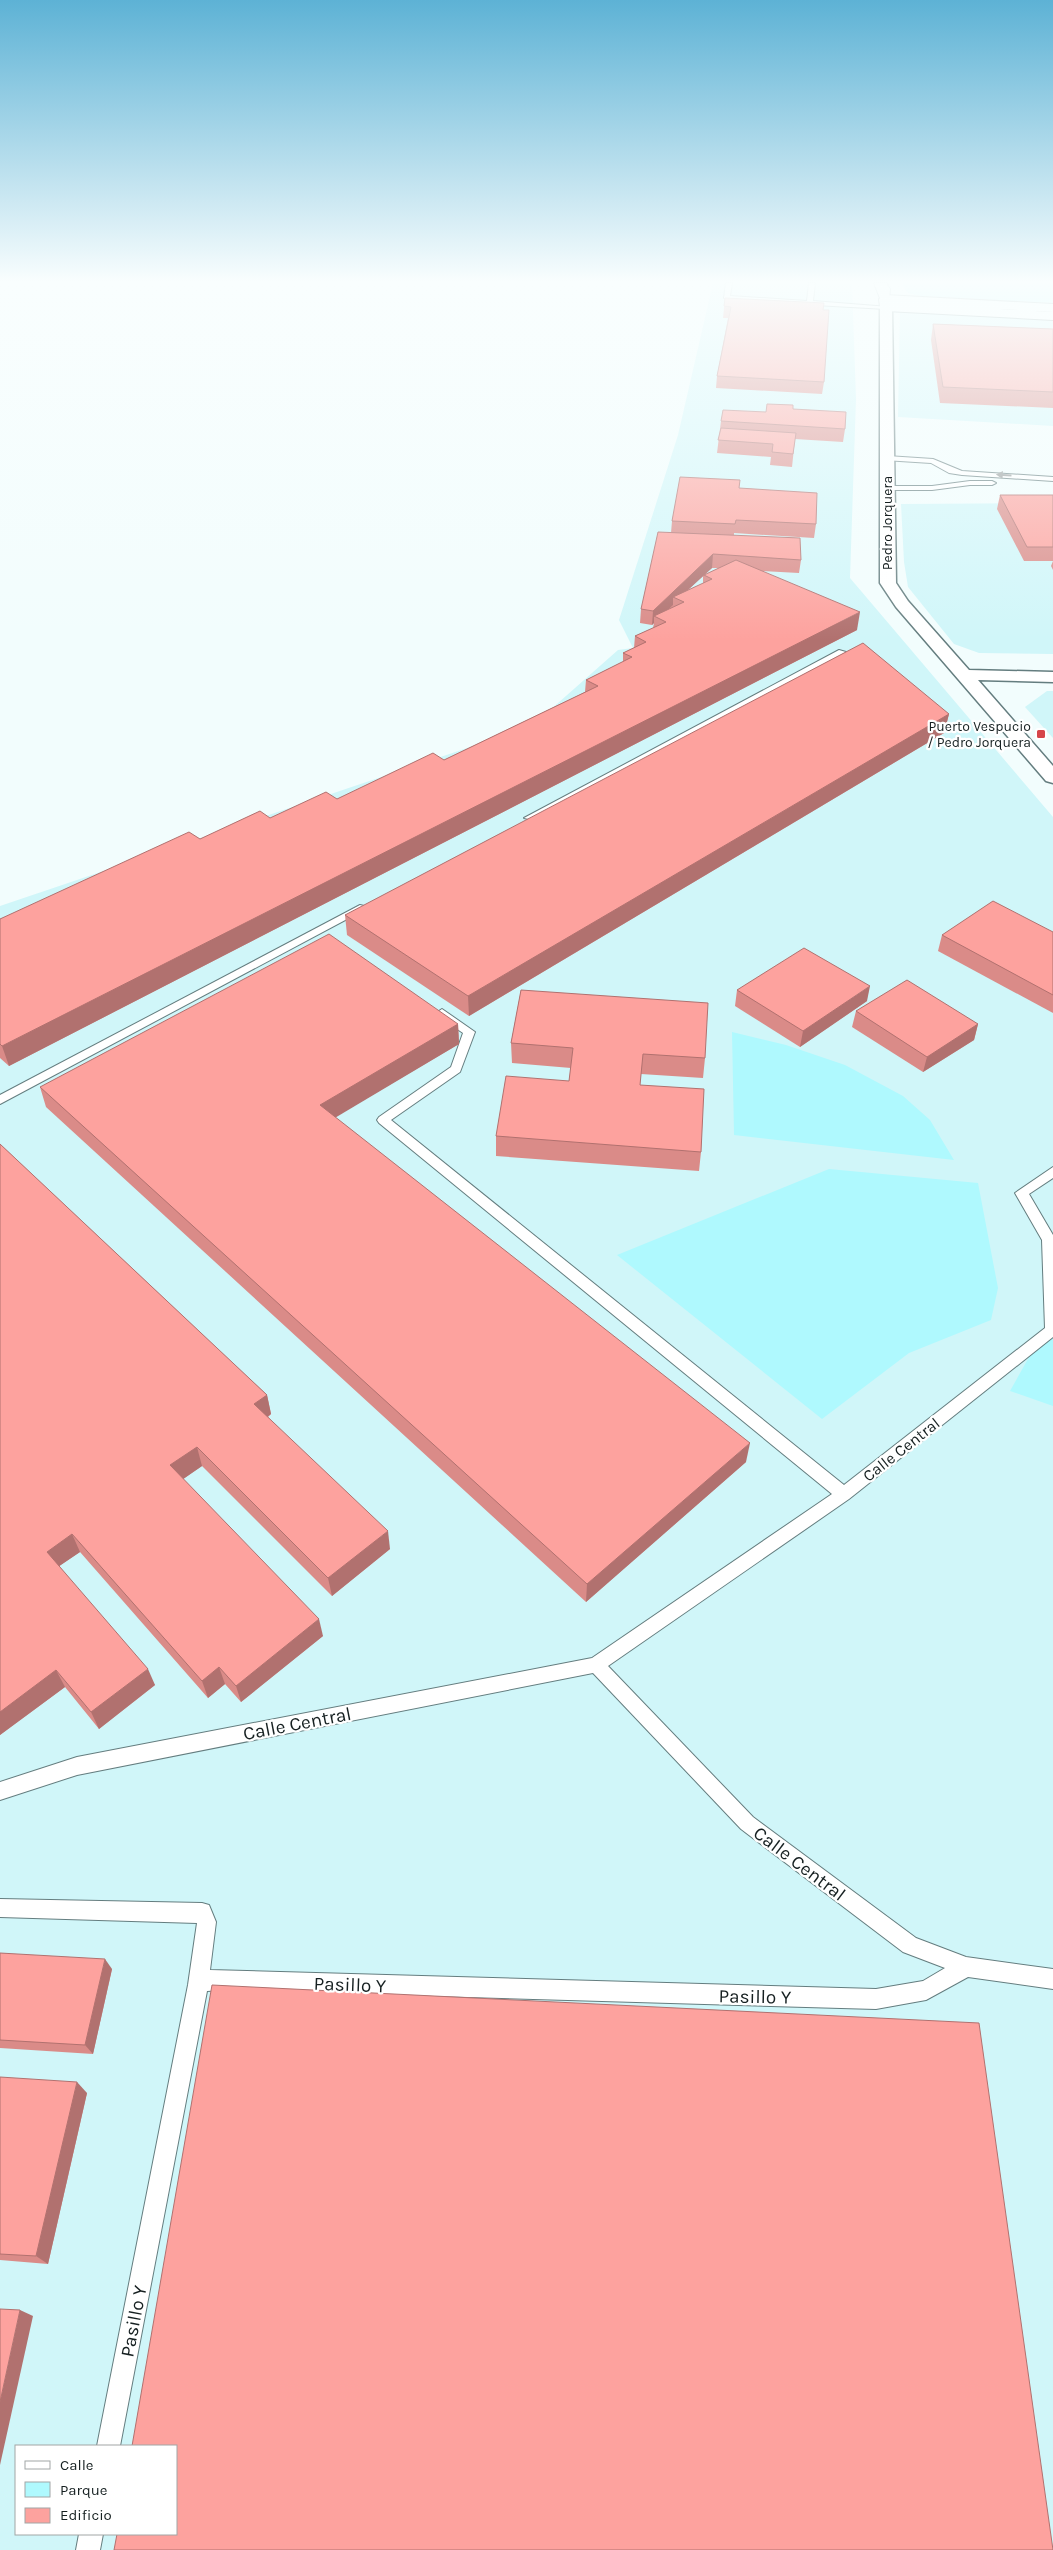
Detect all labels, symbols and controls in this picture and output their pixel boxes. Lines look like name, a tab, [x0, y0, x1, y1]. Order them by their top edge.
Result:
one-way arrow	[996, 471, 1012, 479]
street label: Pedro Jorquera	[879, 476, 896, 570]
place label: Puerto Vespucio / Pedro Jorquera	[927, 718, 1031, 751]
marker: Puerto Vespucio / Pedro Jorquera	[1035, 728, 1047, 740]
street label: Calle Central	[859, 1413, 944, 1485]
street label: Calle Central	[241, 1703, 353, 1745]
street label: Calle Central	[749, 1822, 850, 1906]
street label: Pasillo Y	[313, 1973, 387, 1997]
street label: Pasillo Y	[718, 1985, 792, 2009]
street label: Pasillo Y	[116, 2283, 152, 2359]
legend	[15, 2445, 178, 2535]
text: Calle	[60, 2456, 94, 2474]
text: Parque	[60, 2481, 108, 2499]
text: Edificio	[60, 2506, 112, 2524]

